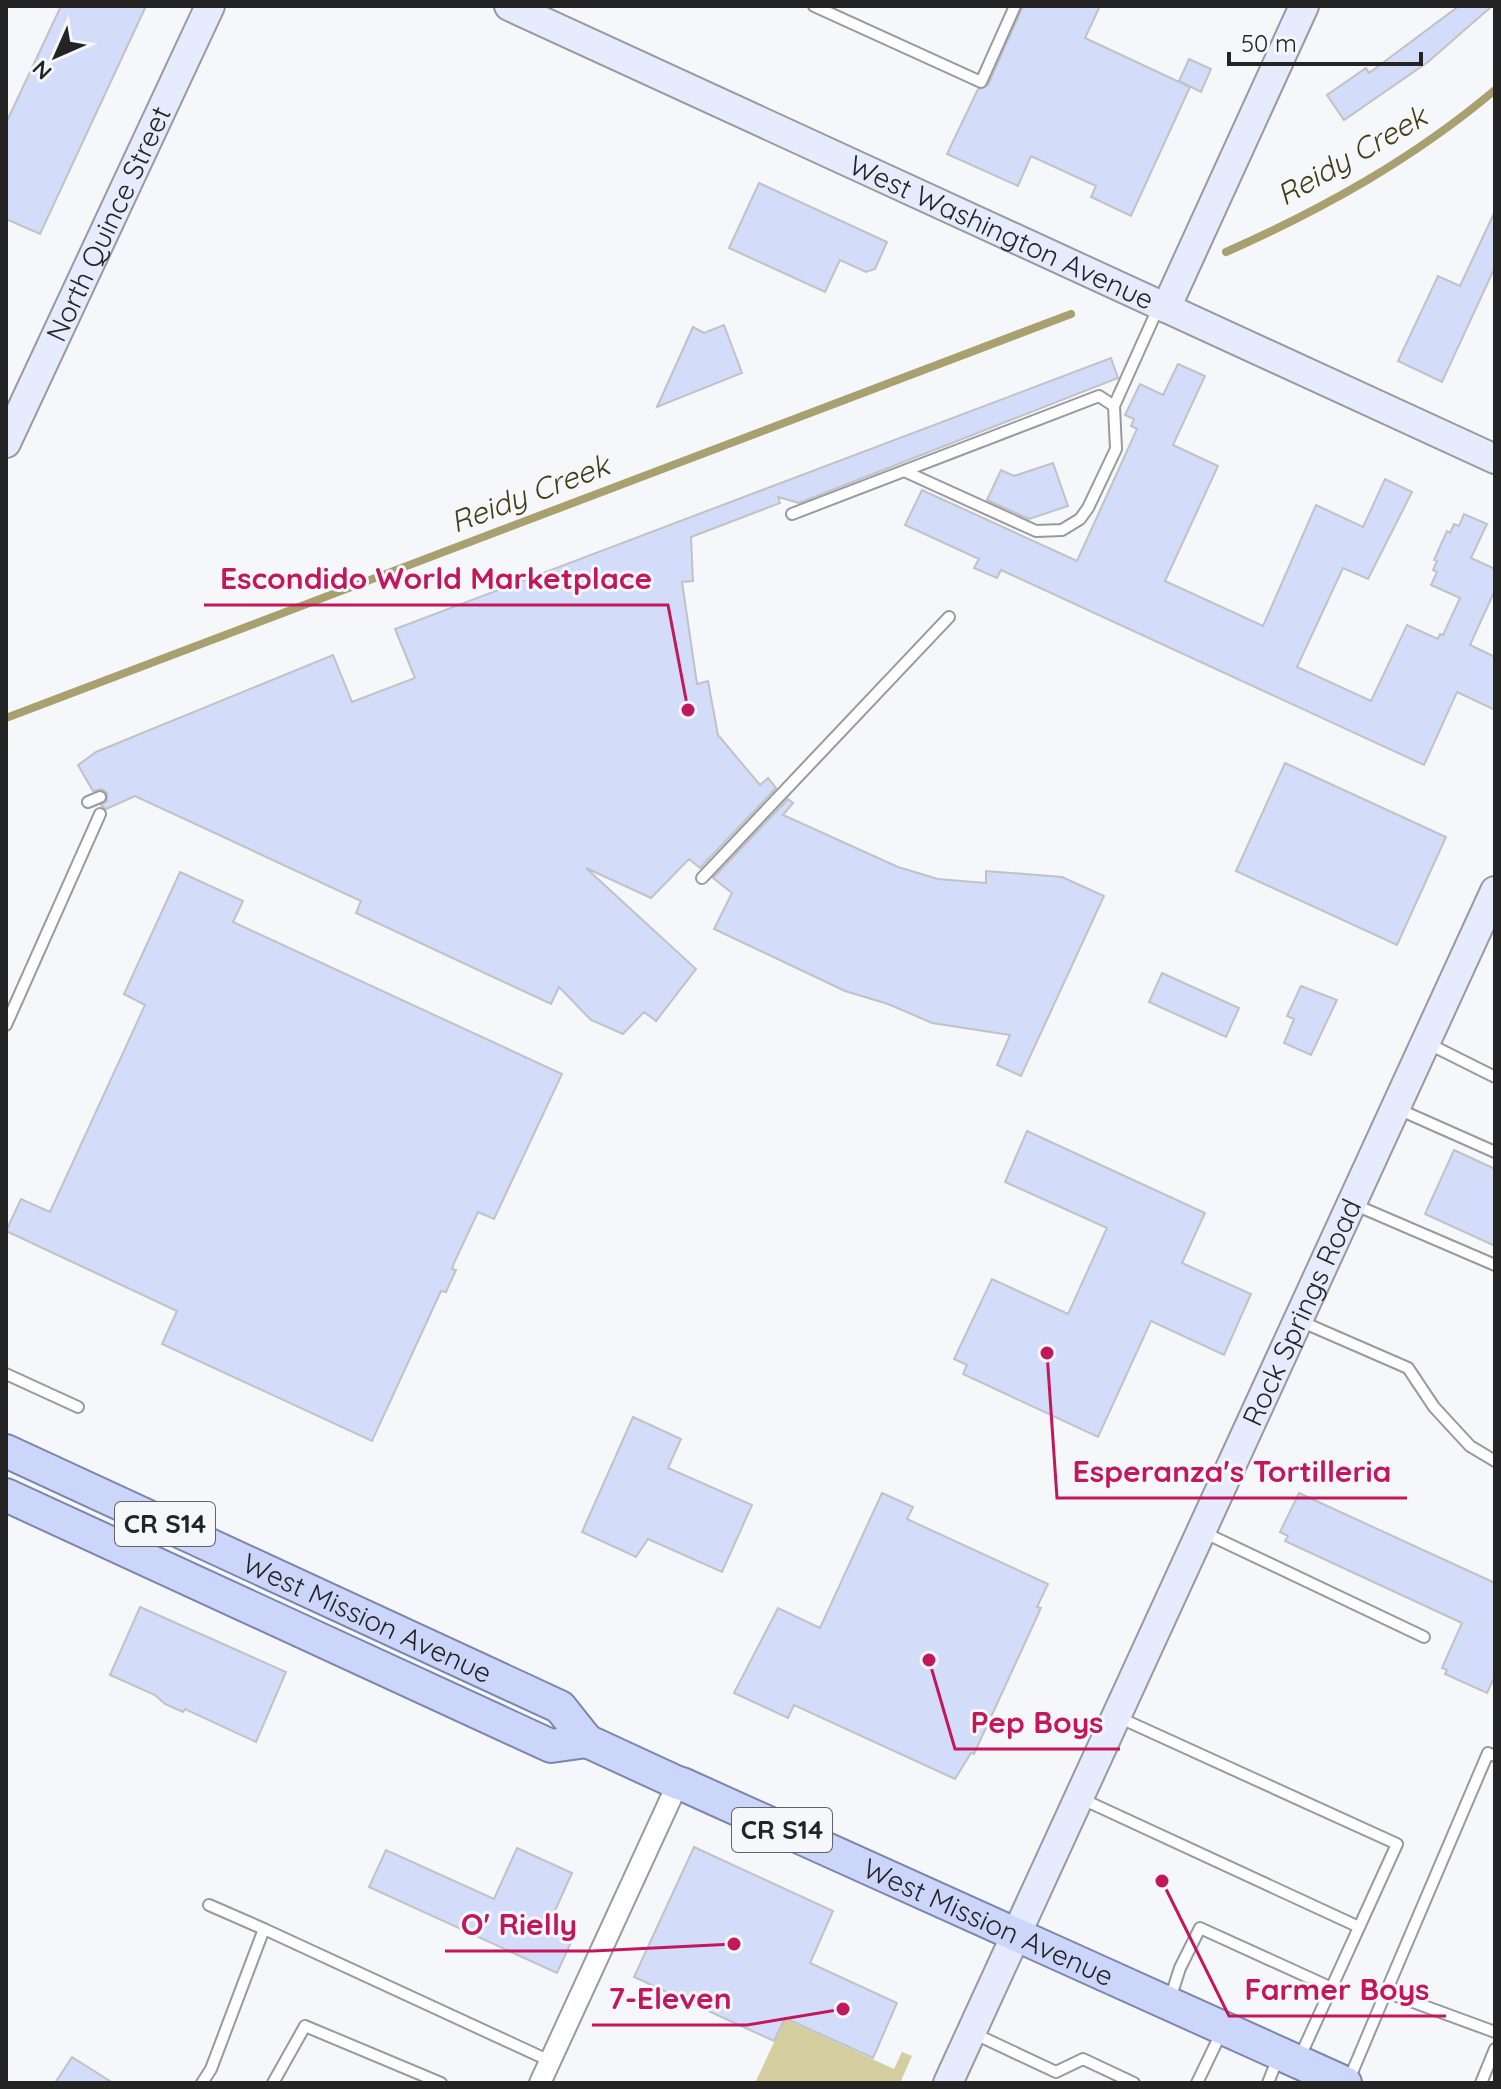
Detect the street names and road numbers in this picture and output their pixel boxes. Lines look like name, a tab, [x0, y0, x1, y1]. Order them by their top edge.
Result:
street label: North Quince Street	[38, 100, 178, 347]
street label: West Washington Avenue	[844, 147, 1159, 317]
street label: Rock Springs Road	[1234, 1193, 1368, 1431]
road number: CR S14	[115, 1502, 215, 1546]
street label: West Mission Avenue	[237, 1545, 498, 1690]
road number: CR S14	[732, 1808, 832, 1852]
street label: West Mission Avenue	[858, 1850, 1119, 1993]

